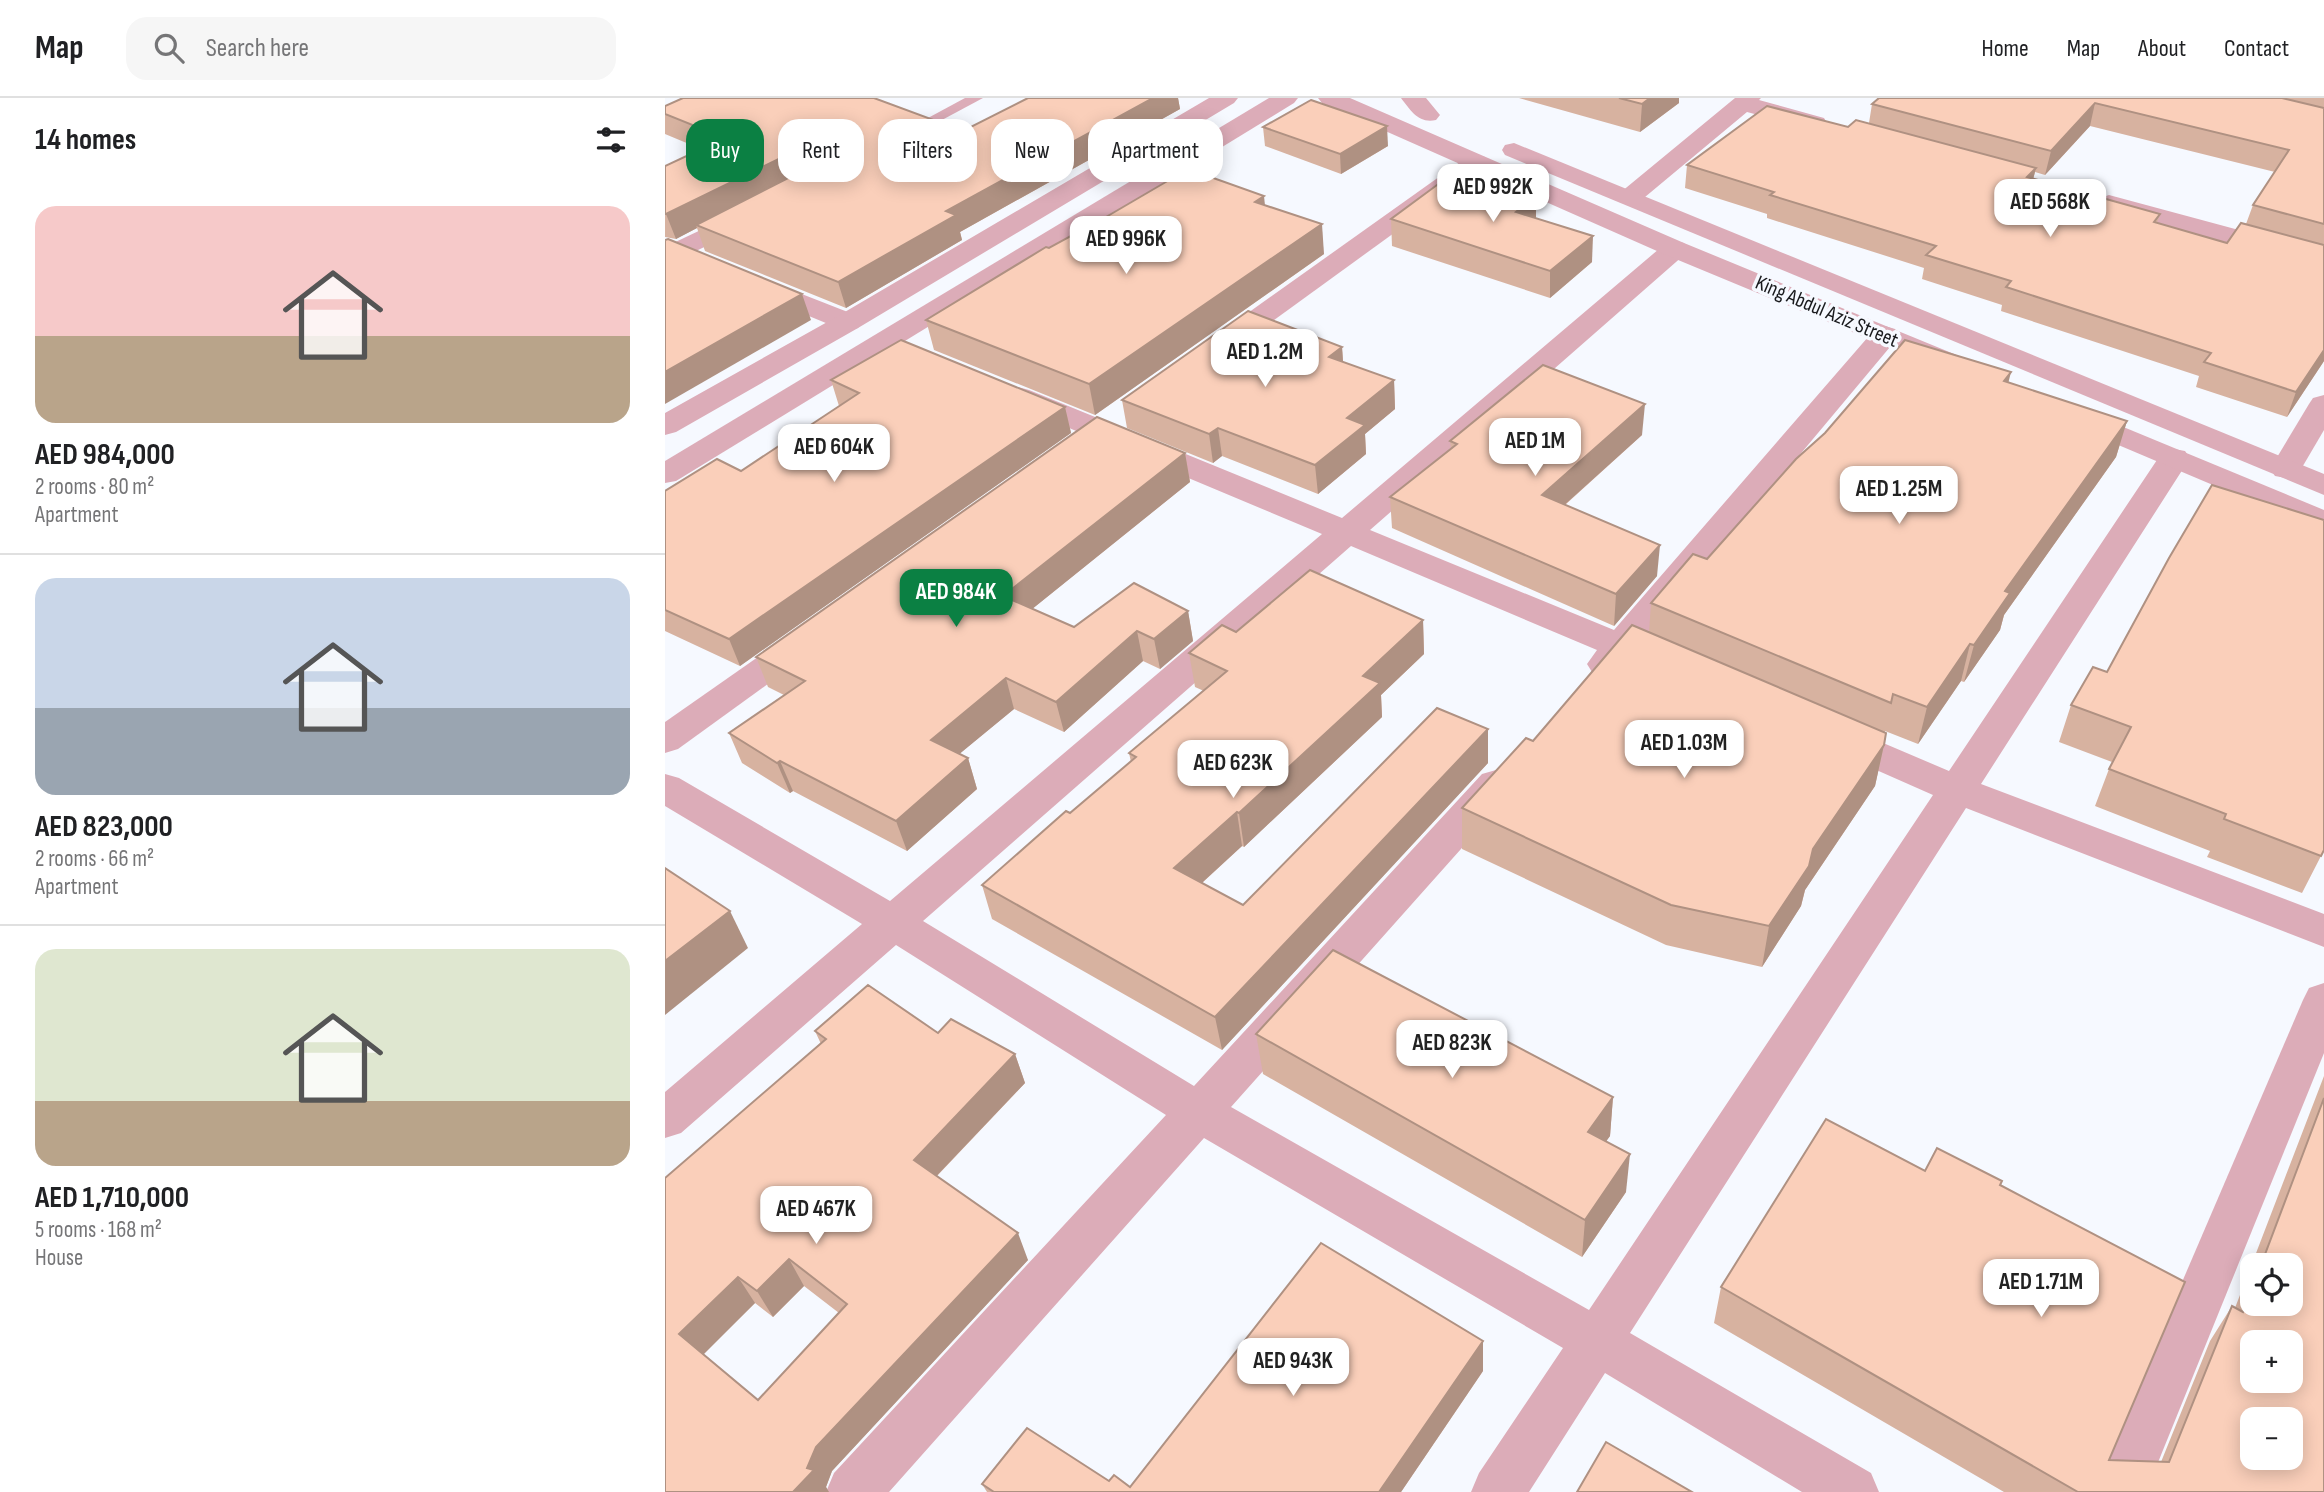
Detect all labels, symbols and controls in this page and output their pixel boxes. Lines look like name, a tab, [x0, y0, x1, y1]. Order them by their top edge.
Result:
search box	[126, 17, 616, 80]
text: Map	[35, 28, 84, 68]
icon: search	[150, 29, 188, 67]
text: Search here	[206, 33, 309, 64]
text: Home	[1981, 34, 2029, 63]
text: Map	[2067, 34, 2100, 63]
text: About	[2138, 34, 2186, 63]
text: Contact	[2224, 34, 2289, 63]
chip: Buy	[686, 119, 764, 182]
chip: Rent	[778, 119, 864, 182]
chip: Filters	[878, 119, 977, 182]
chip: New	[991, 119, 1074, 182]
chip: Apartment	[1088, 119, 1223, 182]
icon: filters	[592, 121, 630, 159]
text: 14 homes	[35, 122, 136, 158]
pin: AED 992K	[1421, 164, 1565, 224]
text: AED 992K	[1453, 173, 1533, 201]
pin: AED 568K	[1978, 180, 2122, 239]
text: AED 568K	[2010, 188, 2090, 216]
pin: AED 996K	[1054, 216, 1198, 276]
text: AED 996K	[1086, 225, 1166, 253]
icon: home	[270, 252, 396, 378]
street label: King Abdul Aziz Street	[1752, 270, 1902, 353]
pin: AED 1.2M	[1193, 330, 1337, 389]
text: AED 1.2M	[1227, 338, 1303, 366]
pin: AED 1M	[1478, 418, 1592, 478]
pin: AED 604K	[762, 424, 906, 484]
text: AED 1M	[1505, 427, 1565, 455]
text: AED 604K	[794, 433, 874, 461]
text: AED 984,000	[35, 437, 175, 473]
pin: AED 1.25M	[1819, 466, 1979, 526]
text: 2 rooms · 80 m²	[35, 473, 154, 501]
text: AED 1.25M	[1856, 475, 1942, 503]
text: Apartment	[35, 501, 119, 529]
pin: AED 984K	[884, 570, 1028, 629]
text: AED 984K	[916, 578, 996, 606]
icon: home	[270, 624, 396, 750]
pin: AED 1.03M	[1604, 720, 1764, 780]
text: AED 1.03M	[1641, 729, 1727, 757]
pin: AED 623K	[1161, 740, 1305, 800]
text: AED 623K	[1193, 749, 1273, 777]
text: AED 823,000	[35, 809, 173, 845]
text: 2 rooms · 66 m²	[35, 845, 154, 873]
text: Apartment	[35, 873, 119, 901]
icon: home	[270, 995, 396, 1121]
pin: AED 823K	[1380, 1020, 1524, 1080]
text: AED 823K	[1412, 1029, 1492, 1057]
text: AED 1,710,000	[35, 1180, 189, 1216]
pin: AED 467K	[744, 1186, 888, 1246]
text: AED 467K	[776, 1195, 856, 1223]
text: 5 rooms · 168 m²	[35, 1216, 162, 1244]
text: House	[35, 1244, 83, 1272]
map controls	[2240, 1253, 2303, 1470]
button: locate	[2240, 1253, 2303, 1316]
pin: AED 1.71M	[1961, 1260, 2121, 1319]
text: AED 1.71M	[1999, 1268, 2083, 1296]
button: +	[2240, 1330, 2303, 1393]
pin: AED 943K	[1221, 1338, 1365, 1398]
text: AED 943K	[1253, 1347, 1333, 1375]
button: −	[2240, 1407, 2303, 1470]

